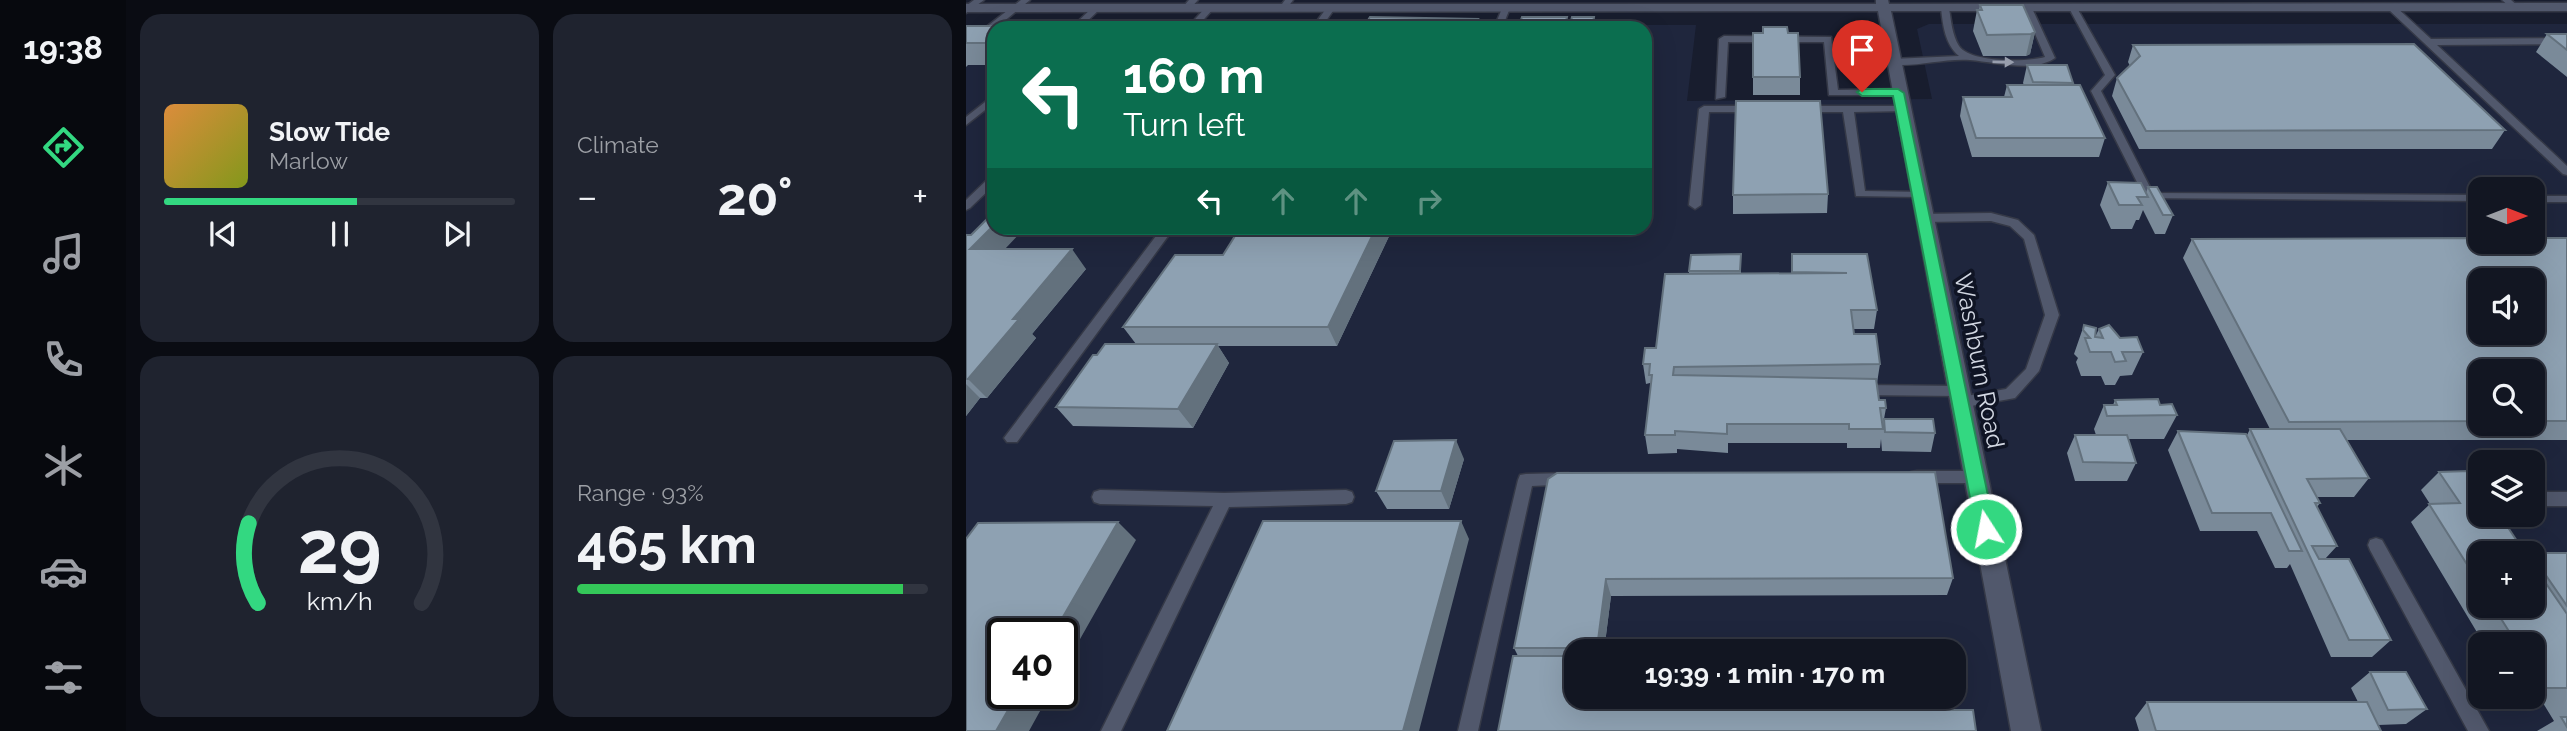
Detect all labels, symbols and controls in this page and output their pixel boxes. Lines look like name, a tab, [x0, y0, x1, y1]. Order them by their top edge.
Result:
pin	[1832, 20, 1892, 92]
text: 19:38	[23, 29, 103, 66]
icon: arrive	[1843, 31, 1881, 69]
text: 160 m	[1123, 47, 1264, 104]
icon: left	[1008, 49, 1099, 140]
one-way arrow	[1992, 56, 2014, 67]
text: Turn left	[1123, 106, 1245, 143]
text: Slow Tide	[269, 117, 390, 147]
icon: directions	[39, 123, 88, 172]
text: Climate	[577, 131, 659, 158]
text: Marlow	[269, 147, 348, 174]
text: 20°	[717, 166, 793, 227]
text: −	[577, 174, 597, 219]
text: +	[912, 174, 928, 219]
north arrow	[2468, 177, 2544, 254]
map controls	[2468, 177, 2545, 709]
icon: left	[1191, 182, 1229, 220]
icon: ahead	[1264, 182, 1302, 220]
icon: ahead	[1337, 182, 1375, 220]
icon: right	[1410, 182, 1448, 220]
icon: previous	[204, 215, 242, 253]
icon: pause	[321, 215, 359, 253]
icon: next	[438, 215, 476, 253]
icon: music	[39, 229, 88, 278]
button: sound	[2468, 268, 2545, 345]
street label: Washburn Road	[1948, 271, 2011, 451]
icon: phone	[39, 335, 88, 384]
button: search	[2468, 359, 2545, 436]
icon: climate	[39, 441, 88, 490]
button: layers	[2468, 450, 2545, 527]
text: Range · 93%	[577, 479, 704, 506]
position arrow	[1949, 492, 2023, 566]
text: 29	[298, 505, 381, 590]
text: 465 km	[577, 514, 757, 575]
button: +	[2468, 541, 2545, 618]
icon: car	[39, 547, 88, 596]
text: km/h	[307, 585, 372, 615]
speed limit sign: 40	[987, 618, 1078, 709]
button: −	[2468, 632, 2545, 709]
icon: filters	[39, 653, 88, 702]
text: 19:39 · 1 min · 170 m	[1645, 659, 1885, 689]

